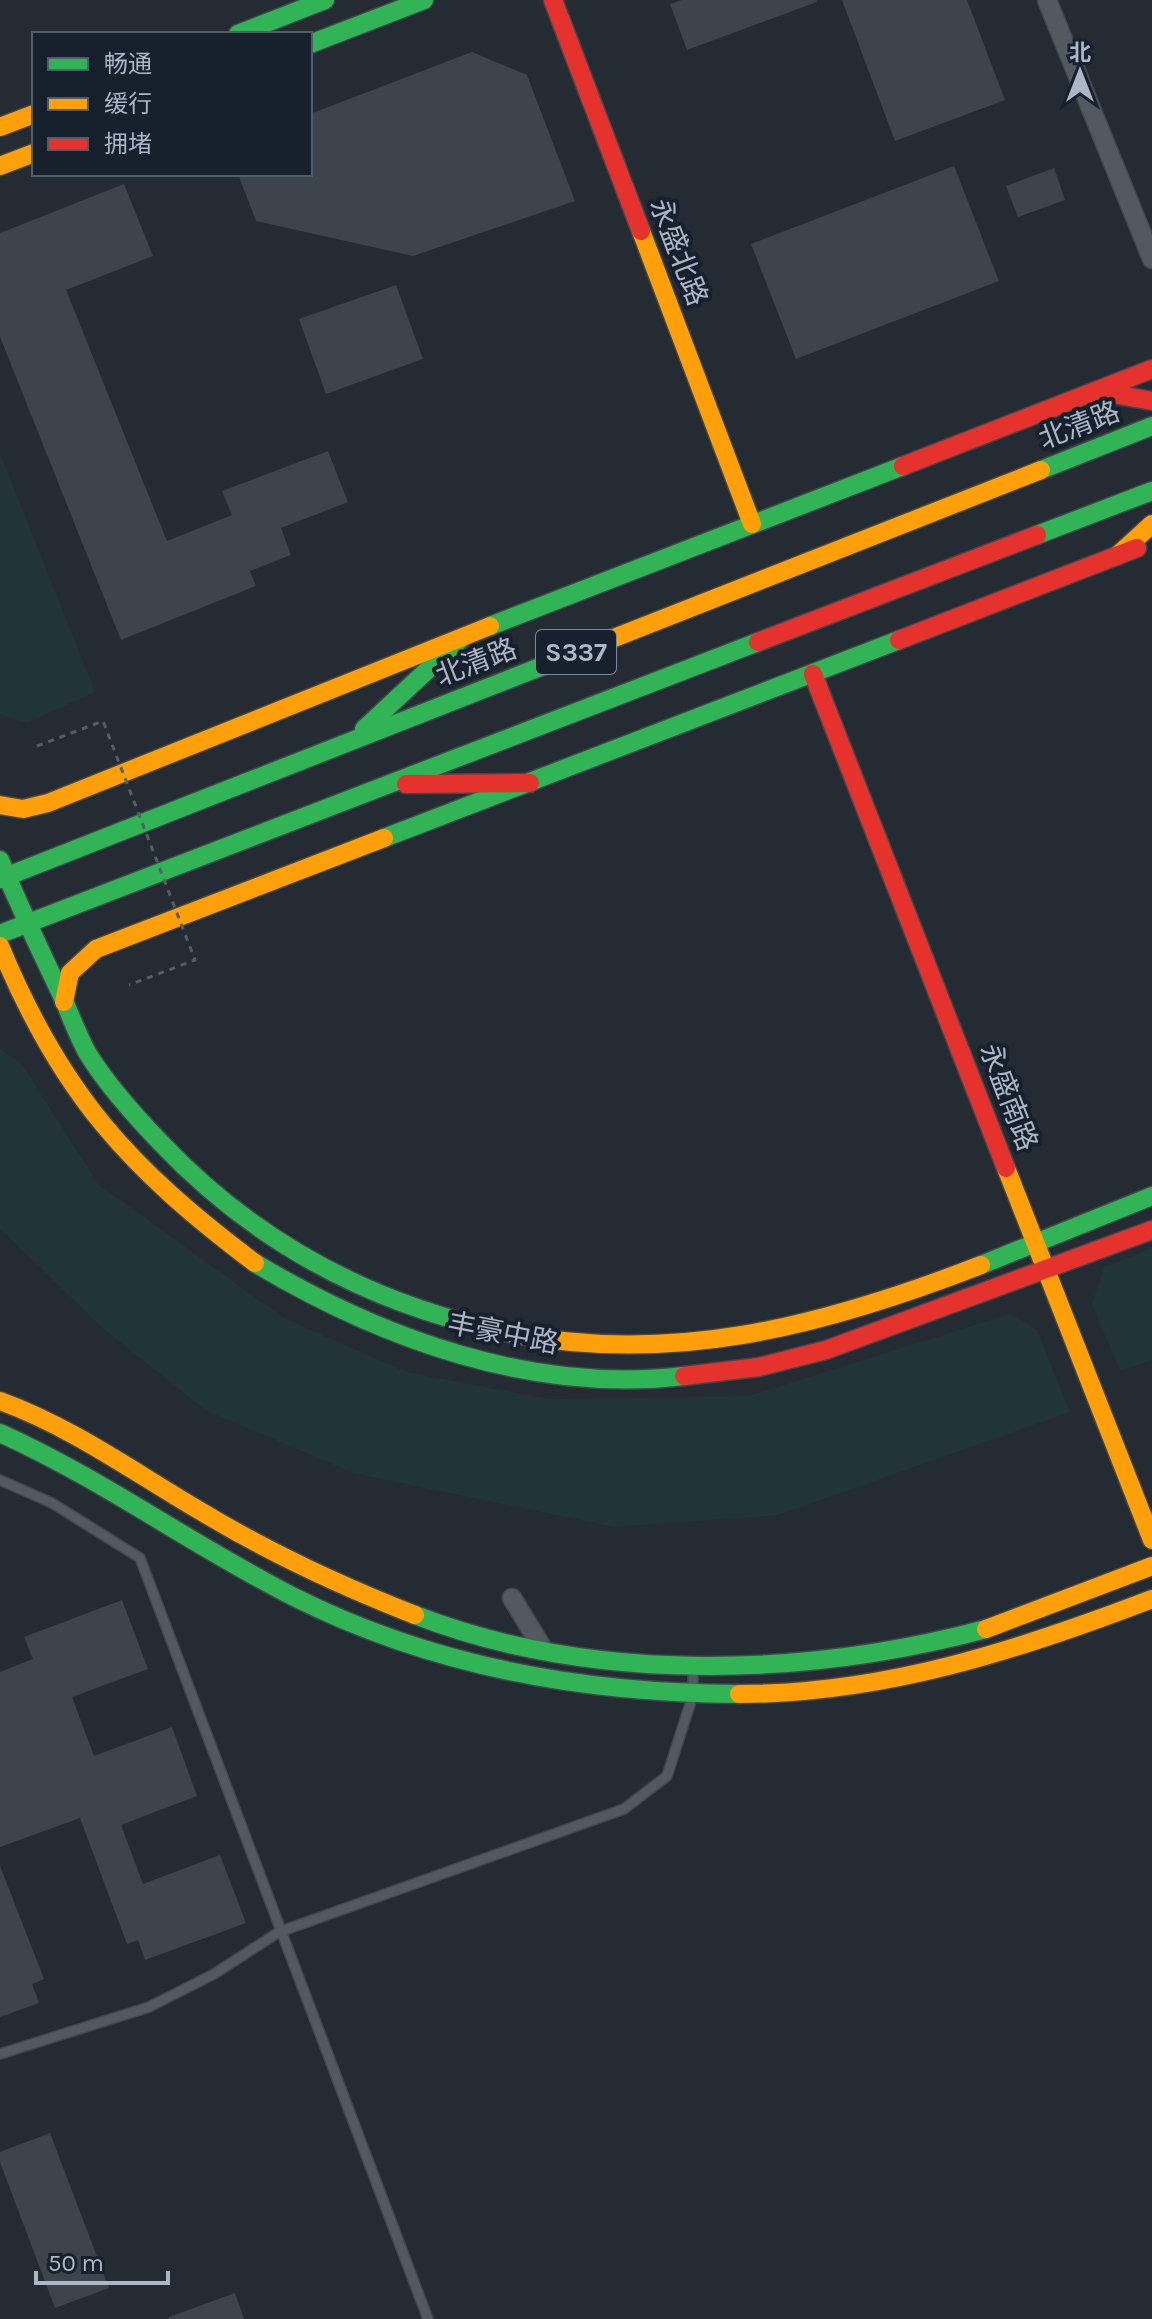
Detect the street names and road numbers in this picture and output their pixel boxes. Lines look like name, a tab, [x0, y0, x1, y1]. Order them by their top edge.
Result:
street label: 永盛北路	[644, 194, 714, 310]
street label: 北清路	[1034, 395, 1124, 455]
road number: S337	[536, 630, 616, 674]
street label: 北清路	[431, 632, 521, 692]
street label: 永盛南路	[974, 1039, 1044, 1155]
street label: 丰豪中路	[445, 1306, 561, 1360]

